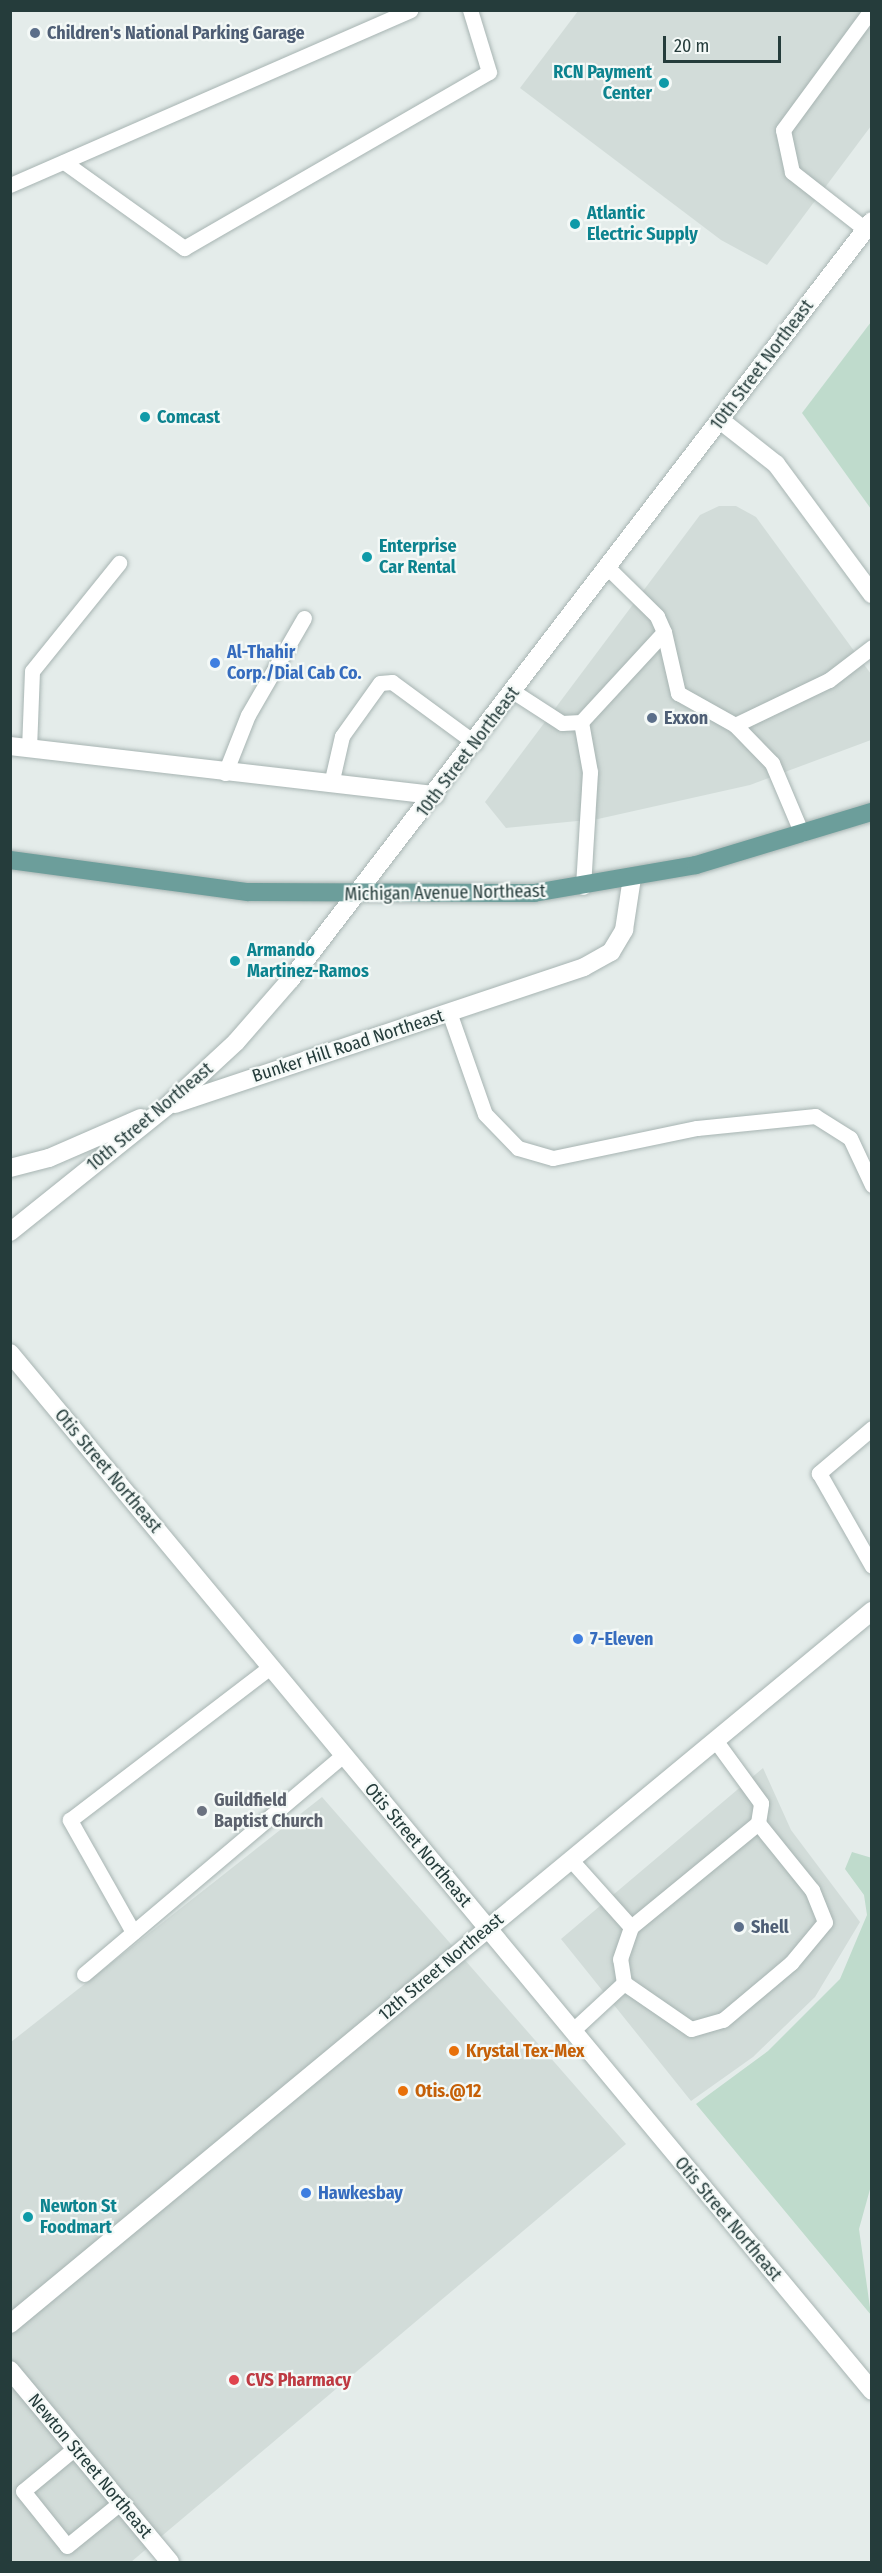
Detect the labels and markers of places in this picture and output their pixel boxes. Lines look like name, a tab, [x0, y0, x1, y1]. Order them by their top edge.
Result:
place label: Children's National Parking Garage	[47, 22, 305, 44]
marker: Children's National Parking Garage	[28, 26, 42, 40]
place label: RCN Payment Center	[553, 62, 652, 104]
marker: RCN Payment Center	[657, 76, 671, 90]
place label: Atlantic Electric Supply	[587, 203, 698, 246]
marker: Atlantic Electric Supply	[568, 217, 582, 231]
place label: Comcast	[157, 406, 220, 428]
marker: Comcast	[138, 410, 152, 424]
place label: Enterprise Car Rental	[379, 536, 457, 578]
marker: Enterprise Car Rental	[360, 550, 374, 564]
place label: Al-Thahir Corp./Dial Cab Co.	[227, 642, 362, 684]
marker: Al-Thahir Corp./Dial Cab Co.	[208, 656, 222, 670]
place label: Exxon	[664, 707, 708, 729]
marker: Exxon	[645, 711, 659, 725]
place label: Armando Martinez-Ramos	[247, 940, 369, 982]
marker: Armando Martinez-Ramos	[228, 954, 242, 968]
place label: 7-Eleven	[590, 1628, 653, 1650]
marker: 7-Eleven	[571, 1632, 585, 1646]
place label: Guildfield Baptist Church	[214, 1790, 323, 1832]
marker: Guildfield Baptist Church	[195, 1804, 209, 1818]
place label: Shell	[751, 1916, 789, 1938]
marker: Shell	[732, 1920, 746, 1934]
place label: Krystal Tex-Mex	[466, 2040, 584, 2062]
marker: Krystal Tex-Mex	[447, 2044, 461, 2058]
place label: Otis.@12	[415, 2080, 481, 2102]
marker: Otis.@12	[396, 2084, 410, 2098]
place label: Hawkesbay	[318, 2182, 403, 2204]
marker: Hawkesbay	[299, 2186, 313, 2200]
place label: Newton St Foodmart	[40, 2196, 117, 2238]
marker: Newton St Foodmart	[21, 2210, 35, 2224]
place label: CVS Pharmacy	[246, 2369, 351, 2391]
marker: CVS Pharmacy	[227, 2373, 241, 2387]

